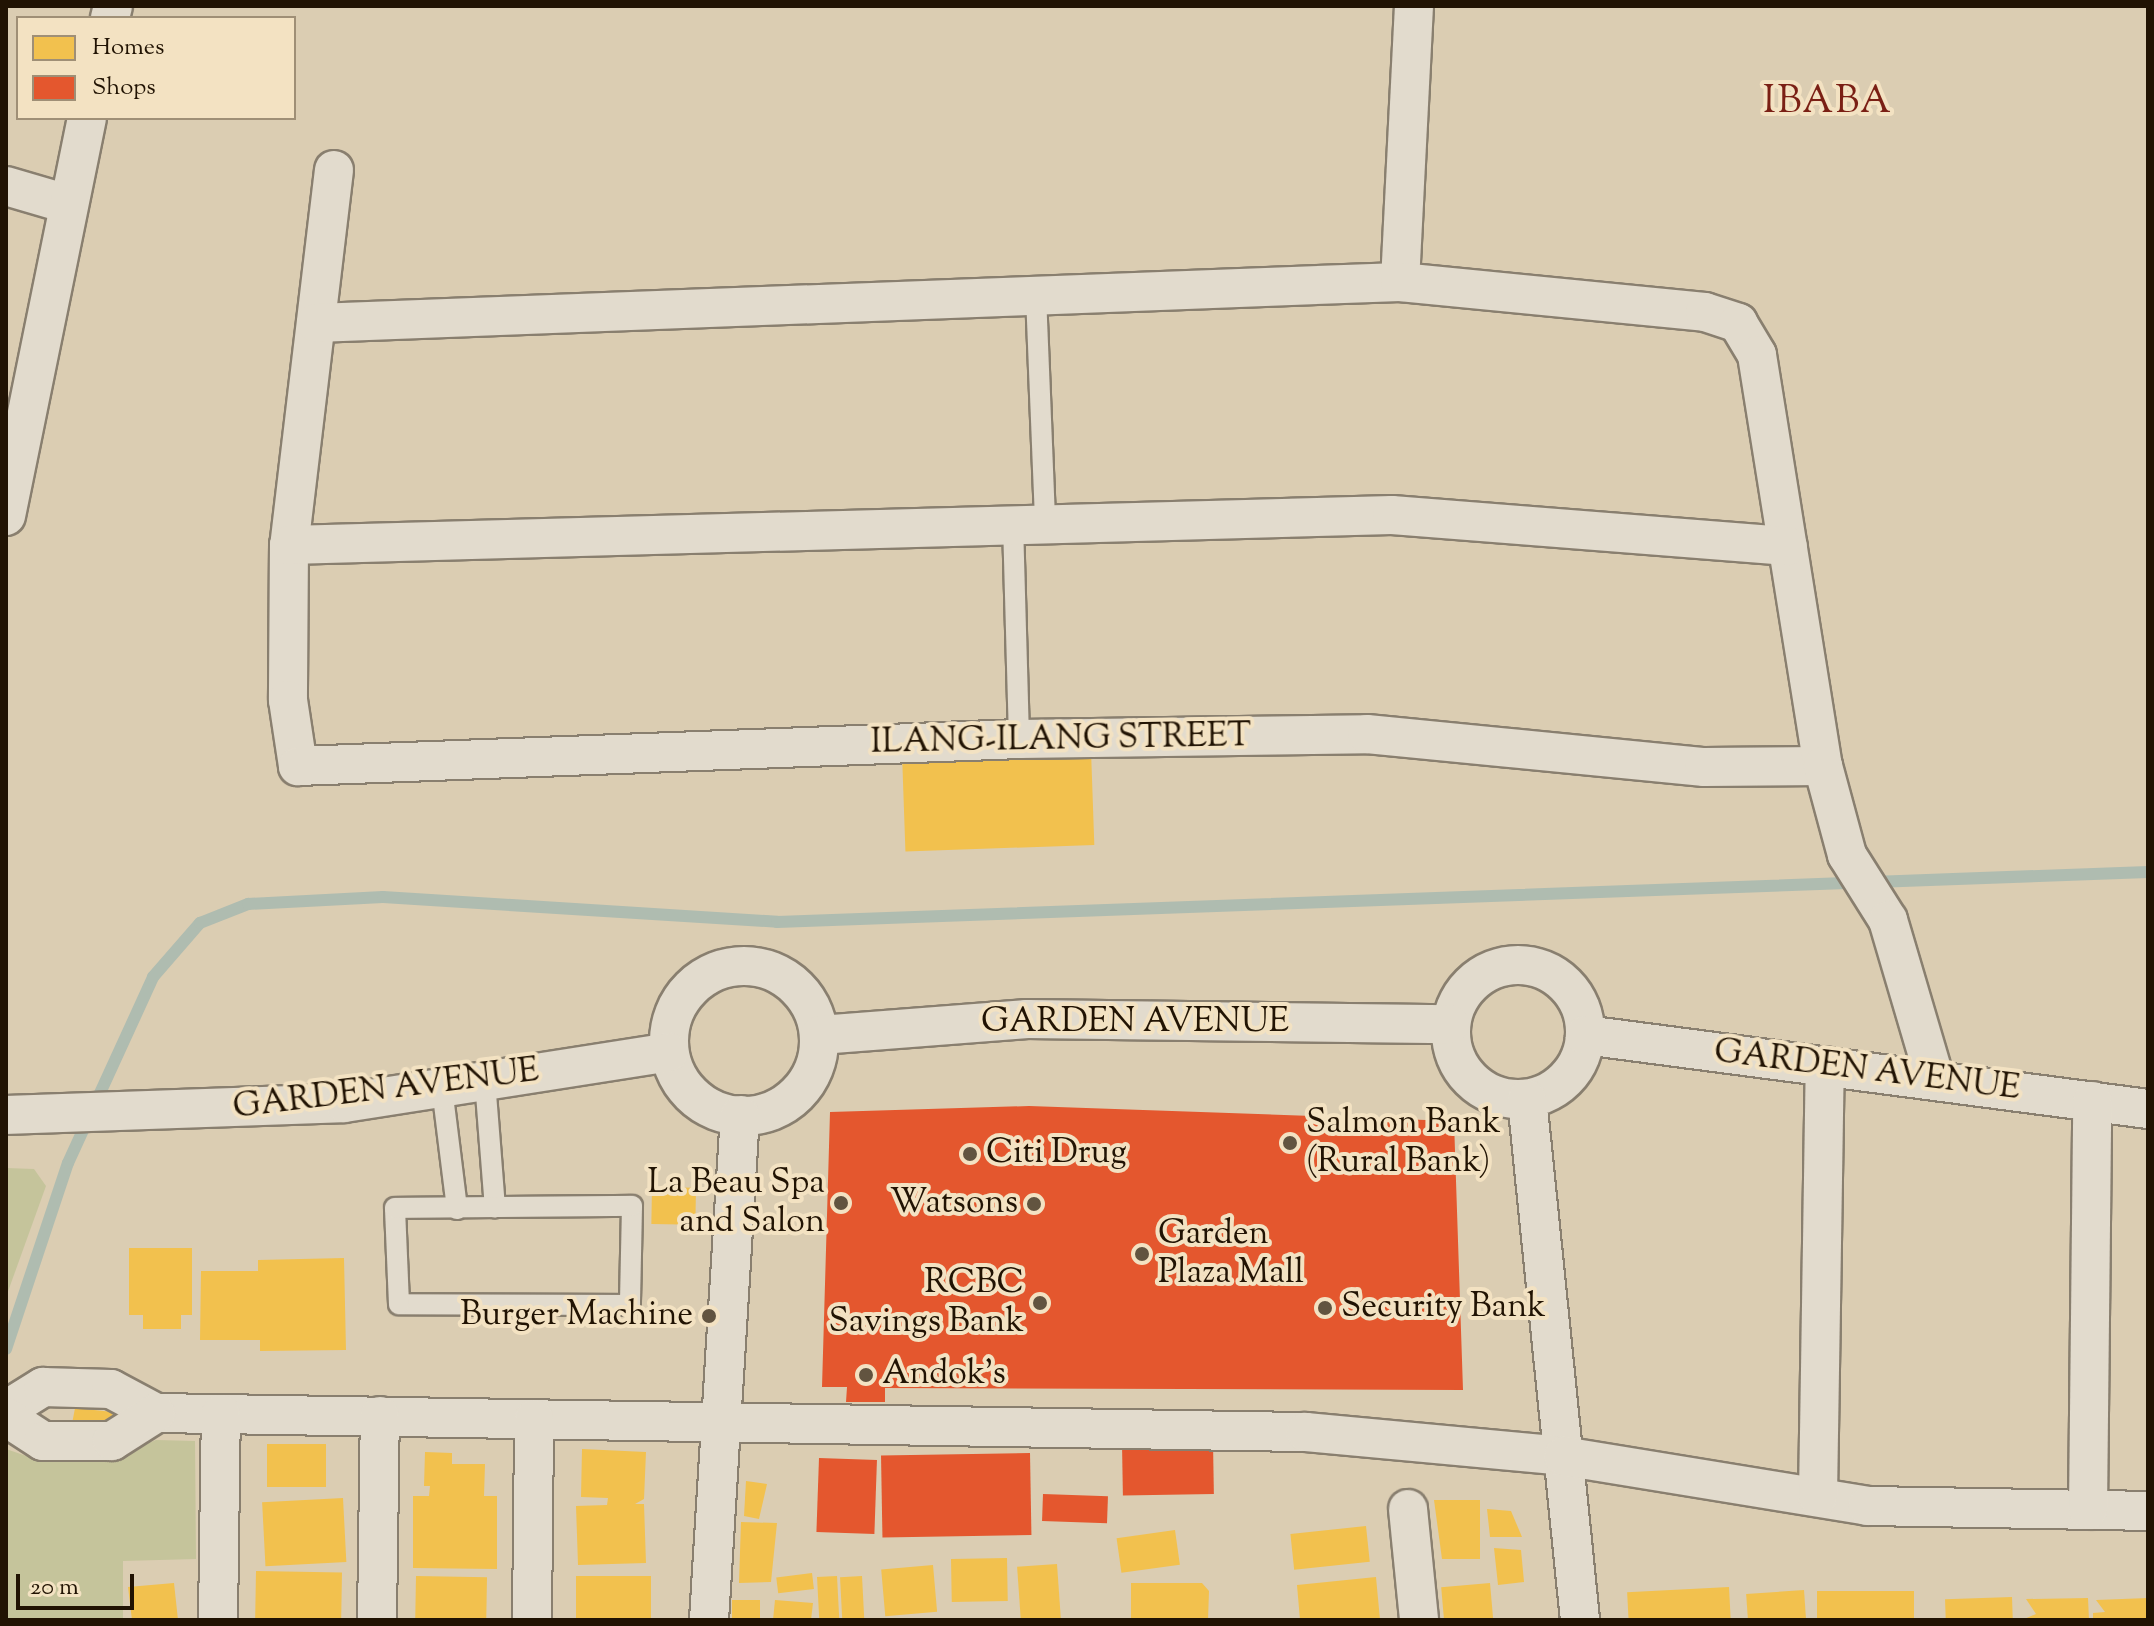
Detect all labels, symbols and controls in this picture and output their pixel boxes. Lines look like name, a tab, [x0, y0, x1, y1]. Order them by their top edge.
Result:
legend	[16, 16, 296, 120]
text: Homes	[92, 31, 164, 65]
text: Shops	[92, 71, 156, 105]
district label: IBABA	[1763, 81, 1893, 127]
street label: ILANG-ILANG STREET	[870, 716, 1252, 764]
street label: GARDEN AVENUE	[981, 1003, 1289, 1043]
street label: GARDEN AVENUE	[1712, 1032, 2022, 1110]
street label: GARDEN AVENUE	[231, 1051, 541, 1129]
place label: Salmon Bank (Rural Bank)	[1306, 1103, 1501, 1182]
place label: Citi Drug	[986, 1134, 1127, 1174]
marker: Salmon Bank (Rural Bank)	[1281, 1134, 1299, 1152]
marker: Citi Drug	[961, 1145, 979, 1163]
place label: La Beau Spa and Salon	[647, 1163, 825, 1242]
place label: Watsons	[890, 1184, 1018, 1224]
marker: La Beau Spa and Salon	[832, 1194, 850, 1212]
marker: Watsons	[1025, 1195, 1043, 1213]
place label: Garden Plaza Mall	[1158, 1214, 1304, 1294]
marker: Garden Plaza Mall	[1133, 1245, 1151, 1263]
place label: RCBC Savings Bank	[828, 1263, 1024, 1342]
place label: Security Bank	[1341, 1288, 1546, 1328]
marker: RCBC Savings Bank	[1031, 1294, 1049, 1312]
place label: Burger Machine	[460, 1296, 693, 1336]
marker: Security Bank	[1316, 1299, 1334, 1317]
marker: Burger Machine	[700, 1307, 718, 1325]
place label: Andok's	[882, 1355, 1006, 1395]
marker: Andok's	[857, 1366, 875, 1384]
scale bar	[20, 1558, 138, 1608]
text: 20 m	[30, 1571, 79, 1605]

